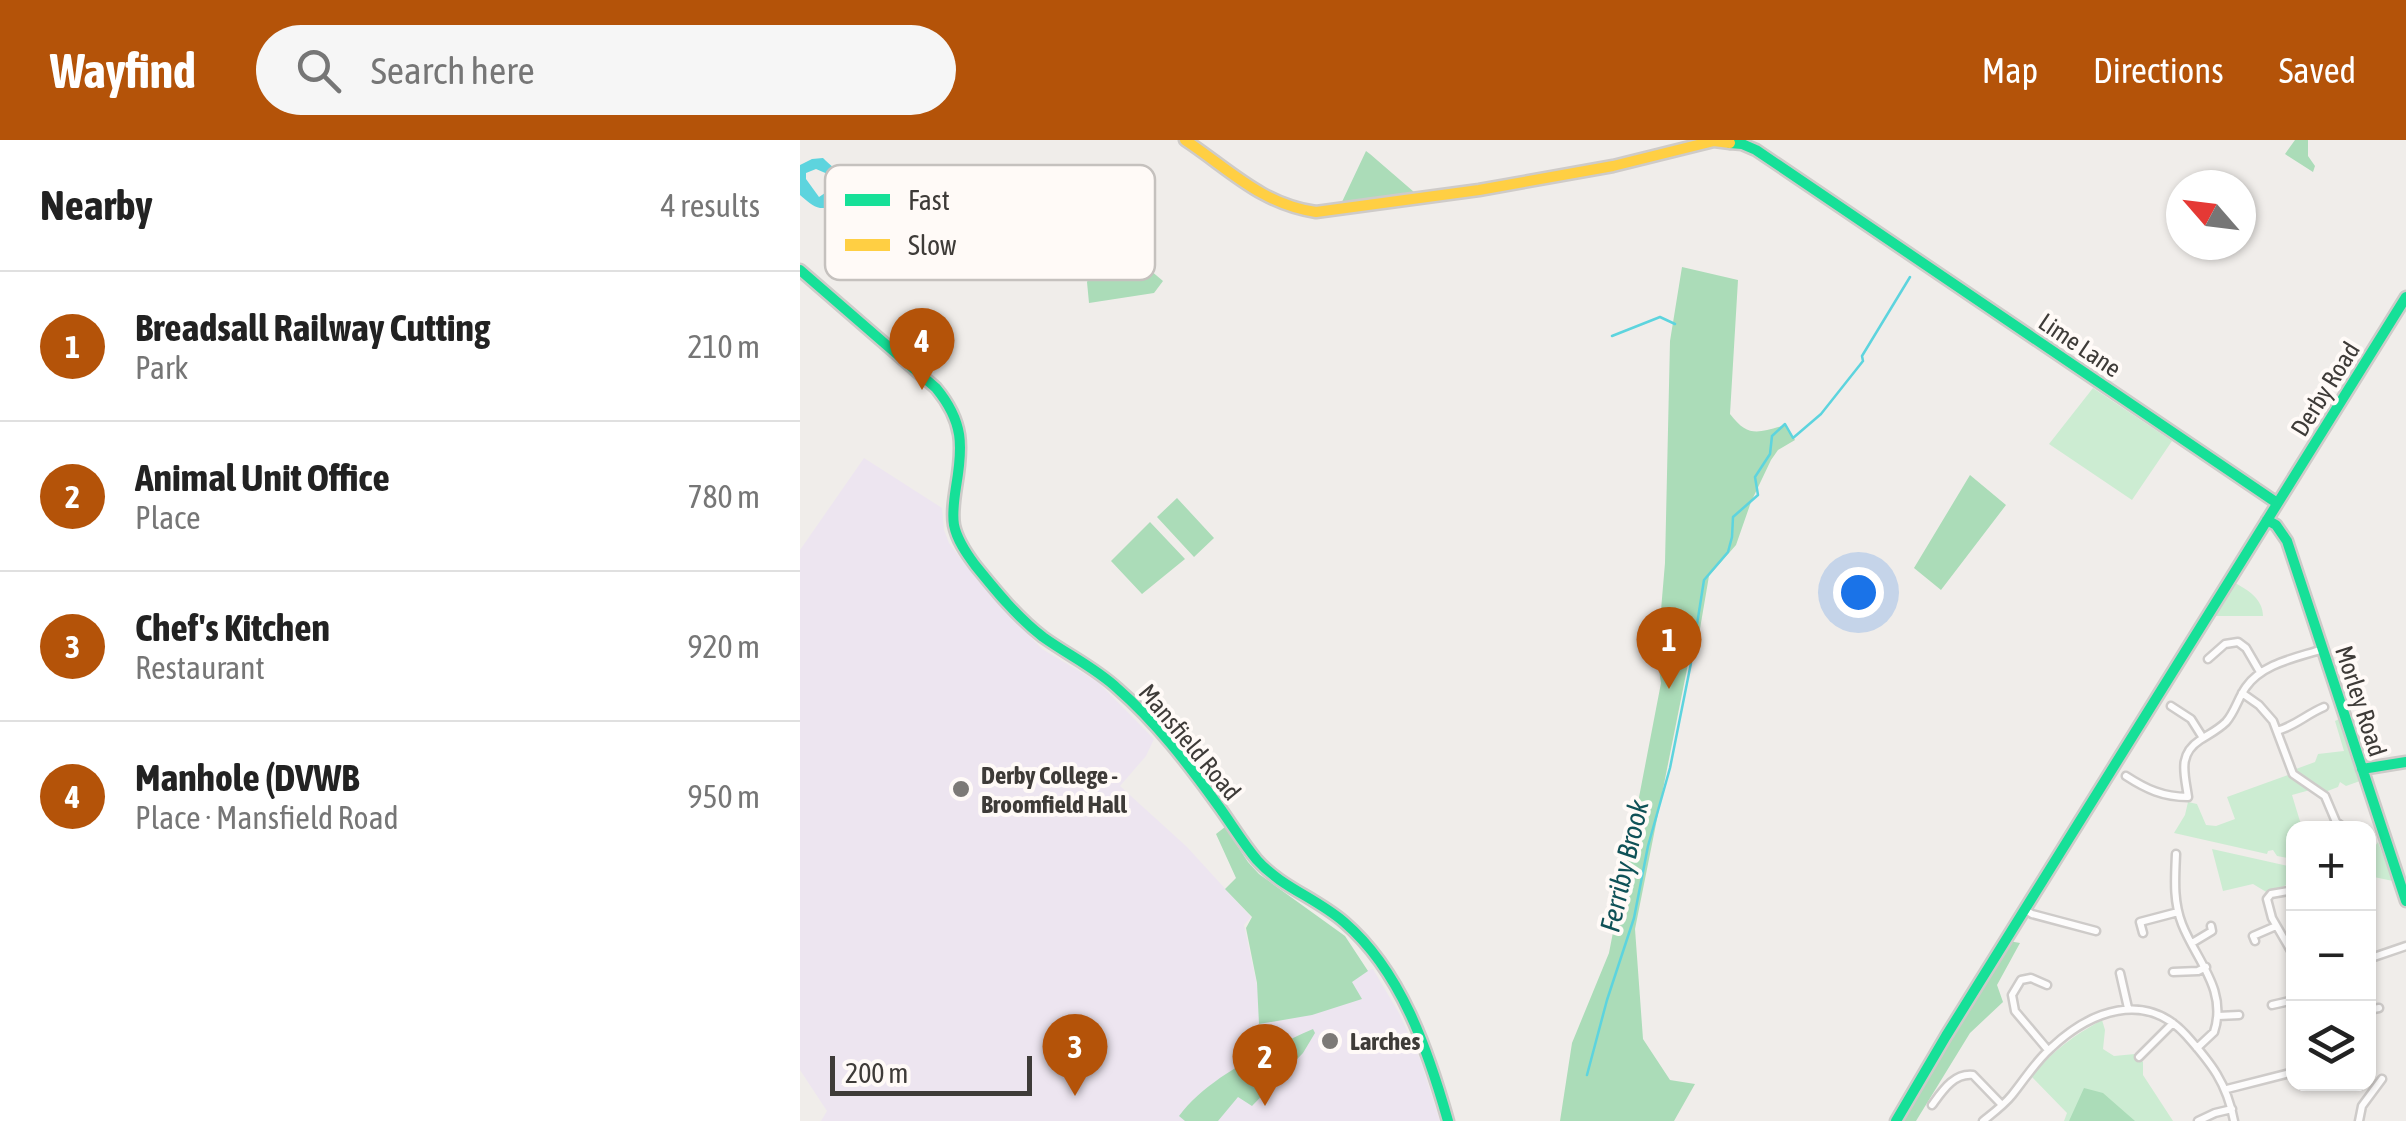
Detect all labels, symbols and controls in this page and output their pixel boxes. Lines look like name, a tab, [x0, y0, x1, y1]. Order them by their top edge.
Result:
search box	[256, 25, 956, 115]
text: Wayfind	[50, 43, 196, 98]
icon: search	[291, 43, 346, 98]
text: Search here	[371, 49, 535, 92]
text: Map	[1982, 50, 2038, 90]
text: Directions	[2093, 50, 2224, 90]
text: Saved	[2279, 50, 2356, 90]
legend	[825, 165, 1155, 280]
north arrow	[2166, 170, 2256, 260]
text: Nearby	[40, 181, 153, 229]
text: Fast	[908, 184, 950, 216]
text: 4 results	[661, 187, 760, 224]
text: Slow	[908, 229, 957, 261]
text: Breadsall Railway Cutting	[135, 306, 490, 349]
street label: Lime Lane	[2034, 307, 2126, 383]
pin: 4	[890, 308, 954, 390]
text: 1	[65, 328, 80, 365]
text: 210 m	[687, 328, 760, 365]
street label: Derby Road	[2285, 337, 2365, 441]
text: Park	[135, 349, 188, 386]
text: Animal Unit Office	[135, 456, 390, 499]
text: 2	[65, 478, 80, 515]
text: 780 m	[687, 478, 760, 515]
text: Place	[135, 499, 200, 536]
your location	[1833, 567, 1884, 618]
text: Chef's Kitchen	[135, 606, 330, 649]
pin: 1	[1636, 606, 1702, 689]
text: 3	[65, 628, 80, 665]
text: 920 m	[687, 628, 760, 665]
street label: Morley Road	[2330, 642, 2392, 760]
text: Restaurant	[135, 649, 265, 686]
street label: Mansfield Road	[1133, 678, 1247, 806]
text: Manhole (DVWB	[135, 756, 359, 799]
place label: Derby College - Broomfield Hall	[981, 761, 1127, 818]
text: 4	[65, 778, 80, 815]
text: 950 m	[687, 778, 760, 815]
marker: Derby College - Broomfield Hall	[950, 778, 972, 800]
water label: Ferriby Brook	[1593, 796, 1655, 935]
text: Place · Mansfield Road	[135, 799, 399, 836]
map controls	[2286, 821, 2376, 1091]
button: +	[2286, 821, 2376, 911]
button: −	[2286, 911, 2376, 1001]
button: layers	[2286, 1001, 2376, 1091]
pin: 3	[1042, 1014, 1108, 1096]
pin: 2	[1232, 1024, 1298, 1106]
place label: Larches	[1350, 1027, 1420, 1055]
marker: Larches	[1319, 1030, 1341, 1052]
scale bar	[830, 1051, 1032, 1096]
text: 200 m	[845, 1057, 908, 1089]

